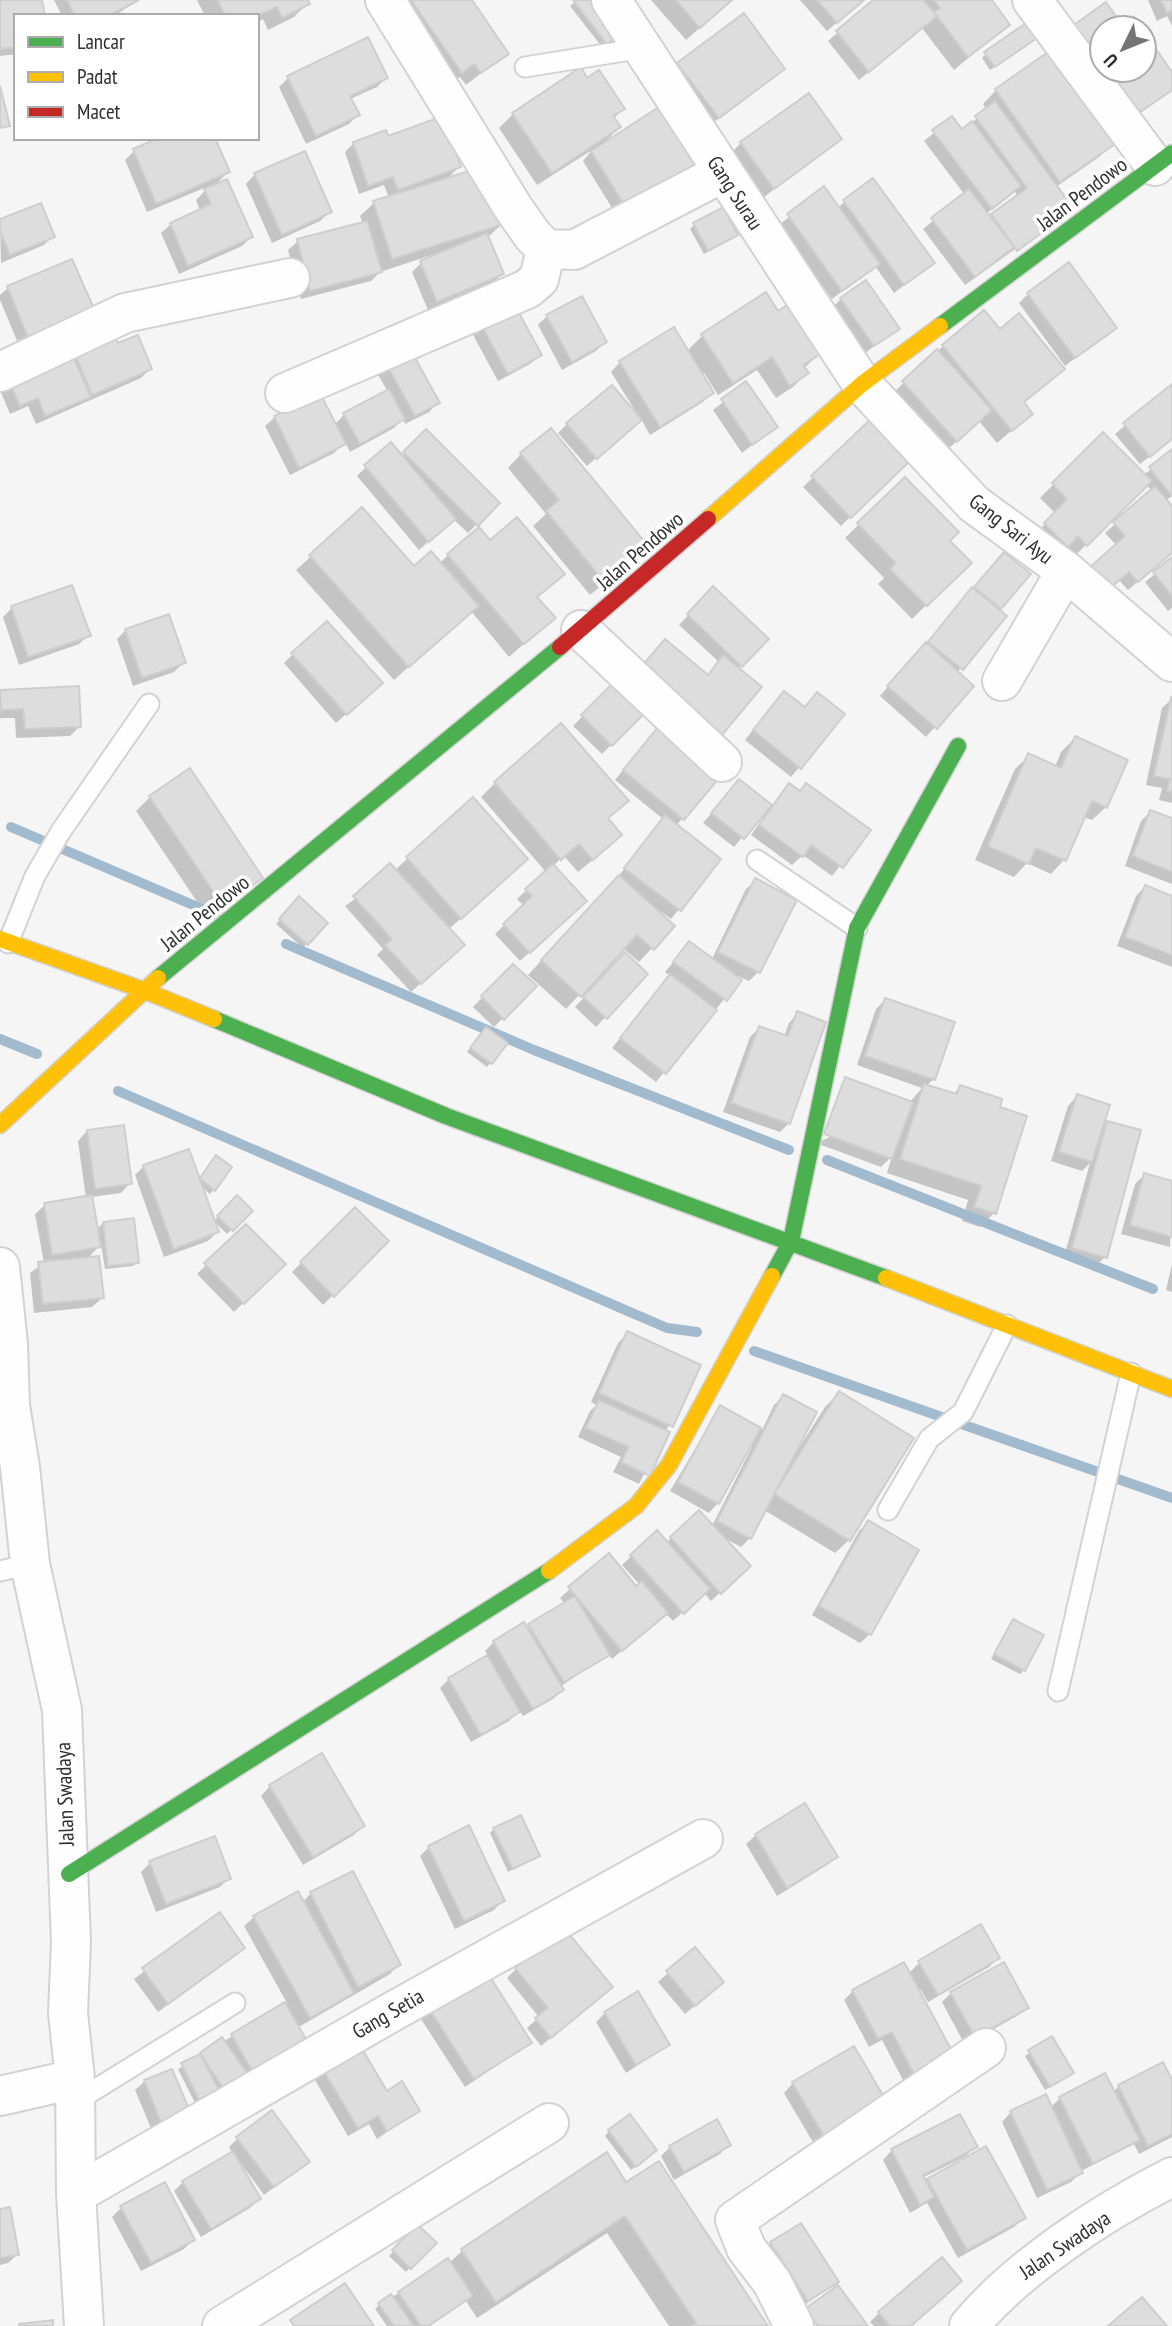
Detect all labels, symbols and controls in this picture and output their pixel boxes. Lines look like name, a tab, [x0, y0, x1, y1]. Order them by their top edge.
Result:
legend	[14, 14, 259, 140]
north arrow	[1088, 14, 1158, 84]
text: Lancar	[77, 28, 125, 55]
text: U	[1098, 49, 1123, 72]
text: Padat	[77, 63, 118, 90]
text: Macet	[77, 98, 121, 125]
street label: Gang Surau	[702, 151, 769, 235]
street label: Jalan Pendowo	[1030, 151, 1132, 237]
street label: Gang Sari Ayu	[964, 487, 1059, 570]
street label: Jalan Pendowo	[590, 506, 689, 596]
street label: Jalan Pendowo	[154, 869, 255, 957]
street label: Jalan Swadaya	[49, 1742, 80, 1847]
street label: Gang Setia	[347, 1982, 428, 2045]
street label: Jalan Swadaya	[1013, 2204, 1115, 2285]

